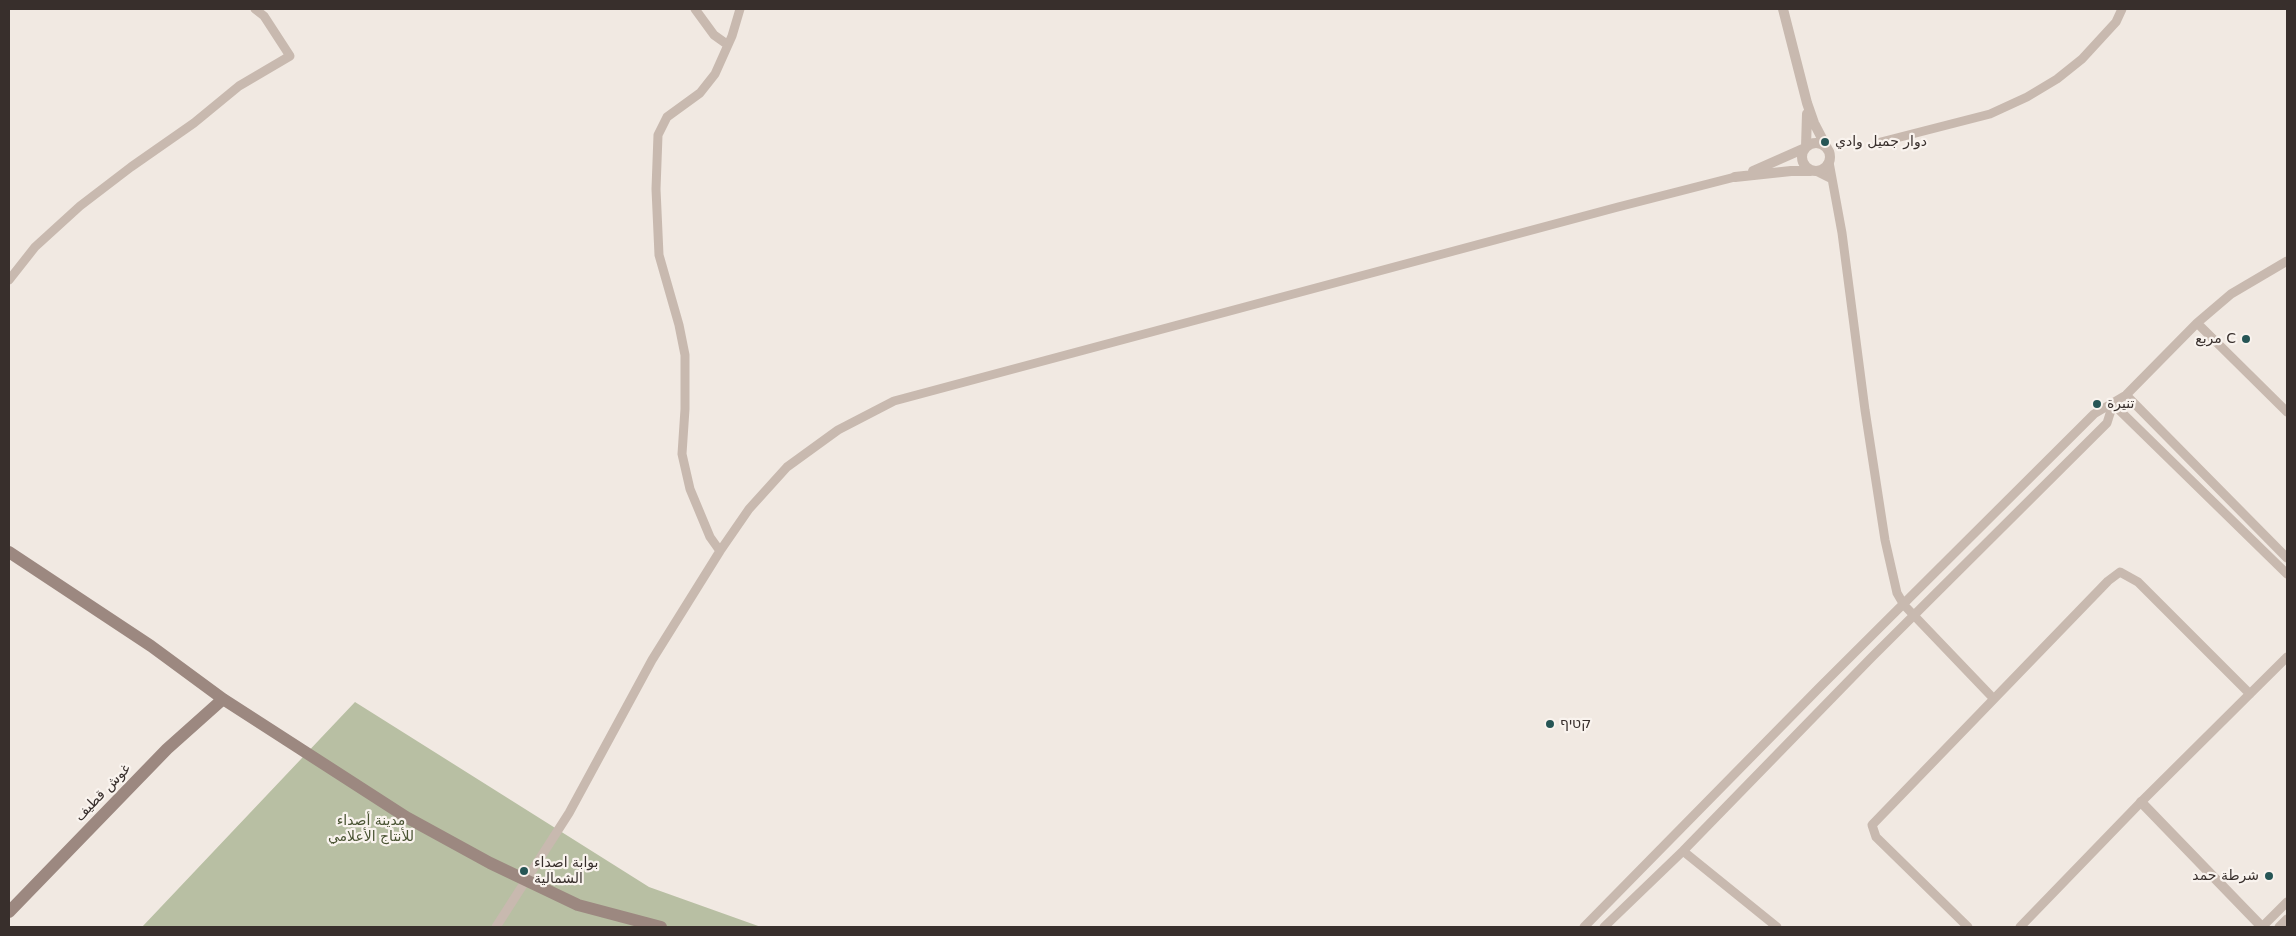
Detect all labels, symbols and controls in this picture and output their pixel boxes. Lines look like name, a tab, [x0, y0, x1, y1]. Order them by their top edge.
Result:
place label: دوار جميل وادي	[1835, 134, 1927, 150]
marker: دوار جميل وادي	[1819, 136, 1831, 148]
place label: مربع C	[2195, 331, 2236, 347]
marker: مربع C	[2240, 333, 2252, 345]
place label: تنيرة	[2107, 396, 2134, 412]
marker: تنيرة	[2091, 398, 2103, 410]
place label: קטיף	[1560, 716, 1591, 732]
marker: קטיף	[1544, 718, 1556, 730]
street label: غوش قطيف	[72, 761, 134, 825]
park label: مدينة أصداء للأنتاج الأعلامي	[328, 813, 414, 846]
place label: بوابة اصداء الشمالية	[534, 855, 598, 888]
marker: بوابة اصداء الشمالية	[518, 865, 530, 877]
place label: شرطة حمد	[2192, 868, 2259, 884]
marker: شرطة حمد	[2263, 870, 2275, 882]

